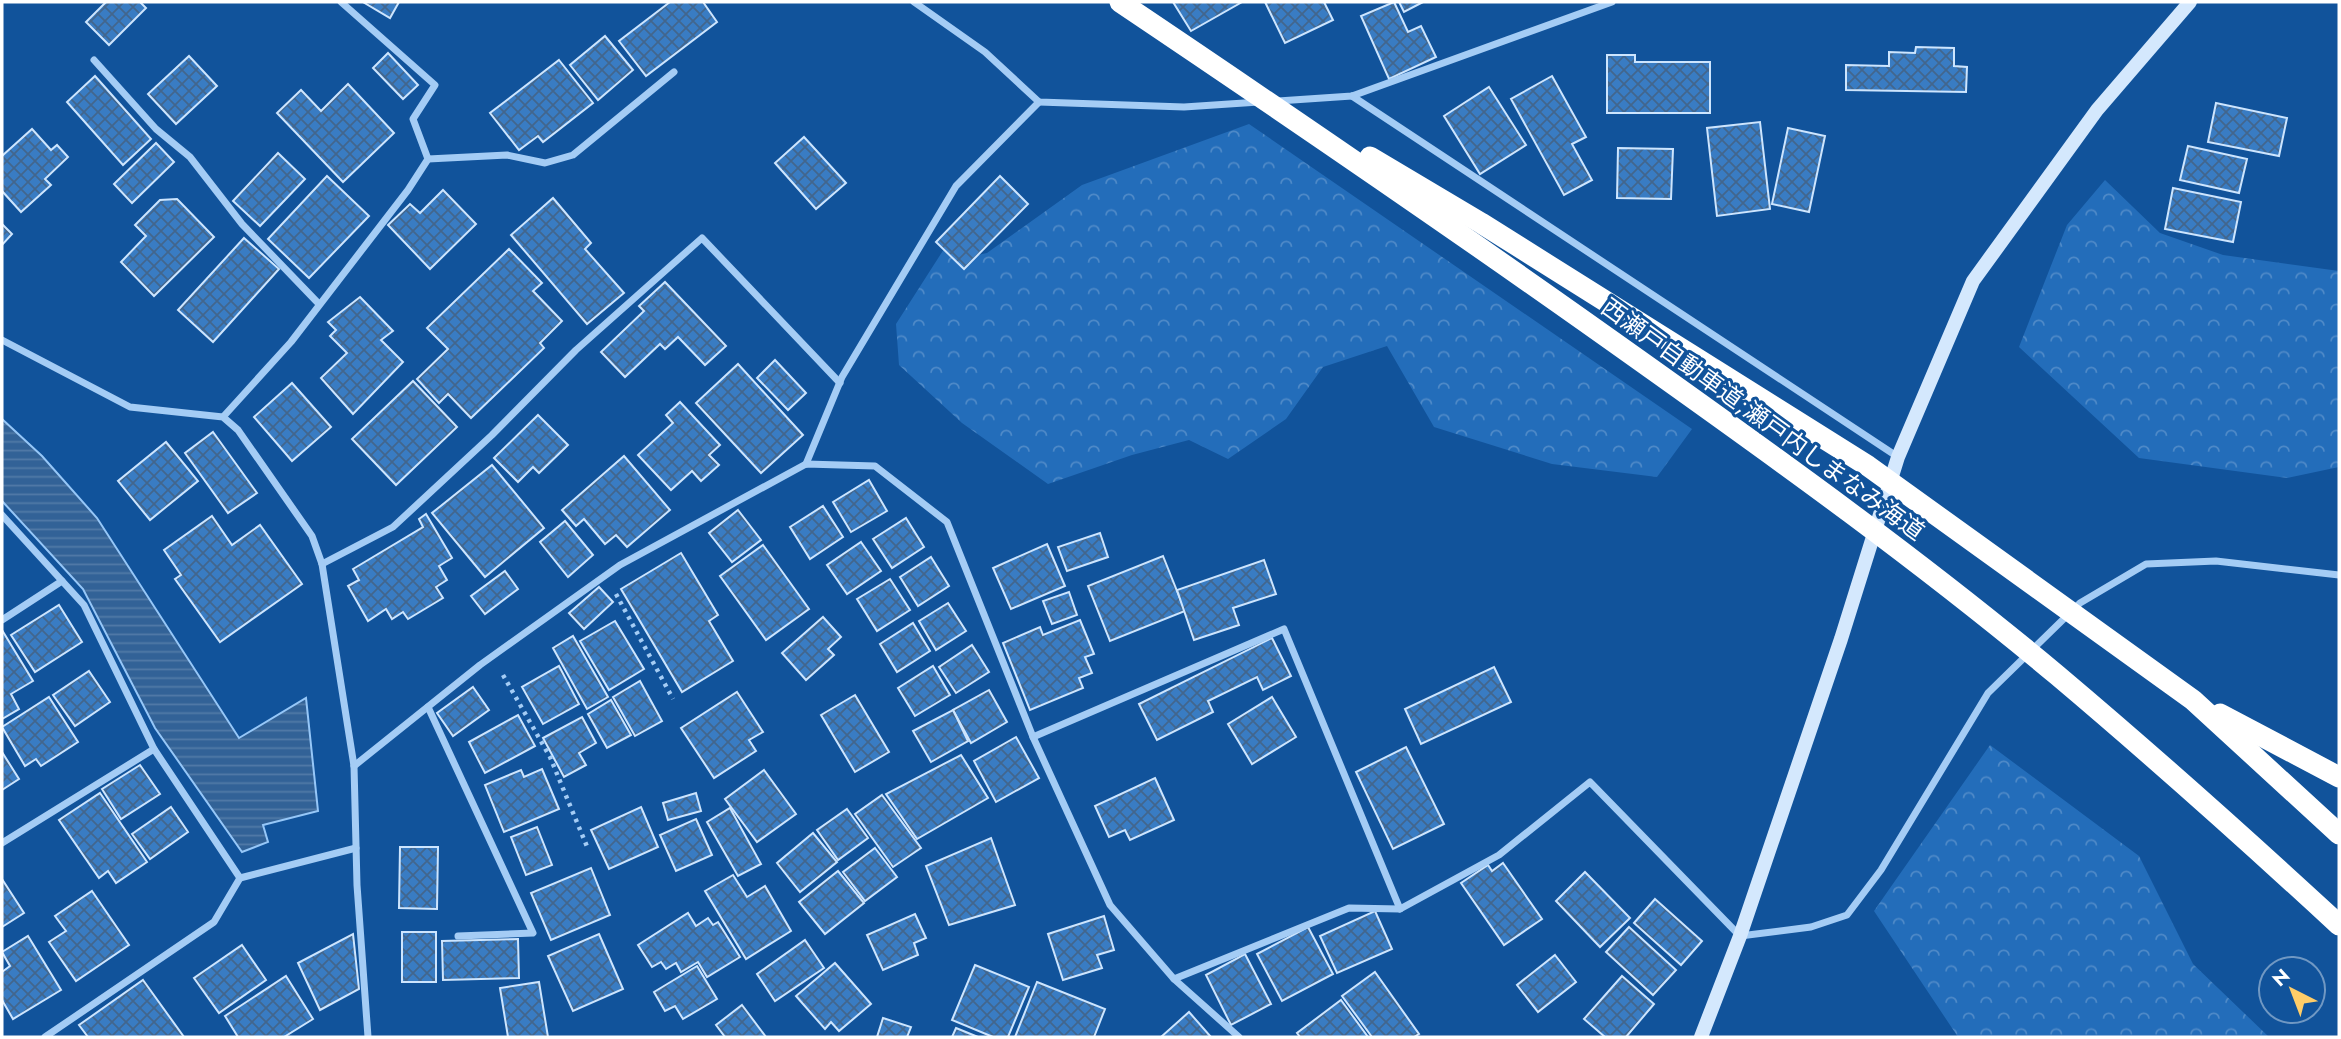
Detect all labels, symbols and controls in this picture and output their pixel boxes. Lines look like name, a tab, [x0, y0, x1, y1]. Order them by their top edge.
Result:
street label: 西瀬戸自動車道;瀬戸内しまなみ海道	[1594, 290, 1932, 548]
north arrow	[2257, 955, 2327, 1025]
text: N	[2266, 963, 2296, 993]

